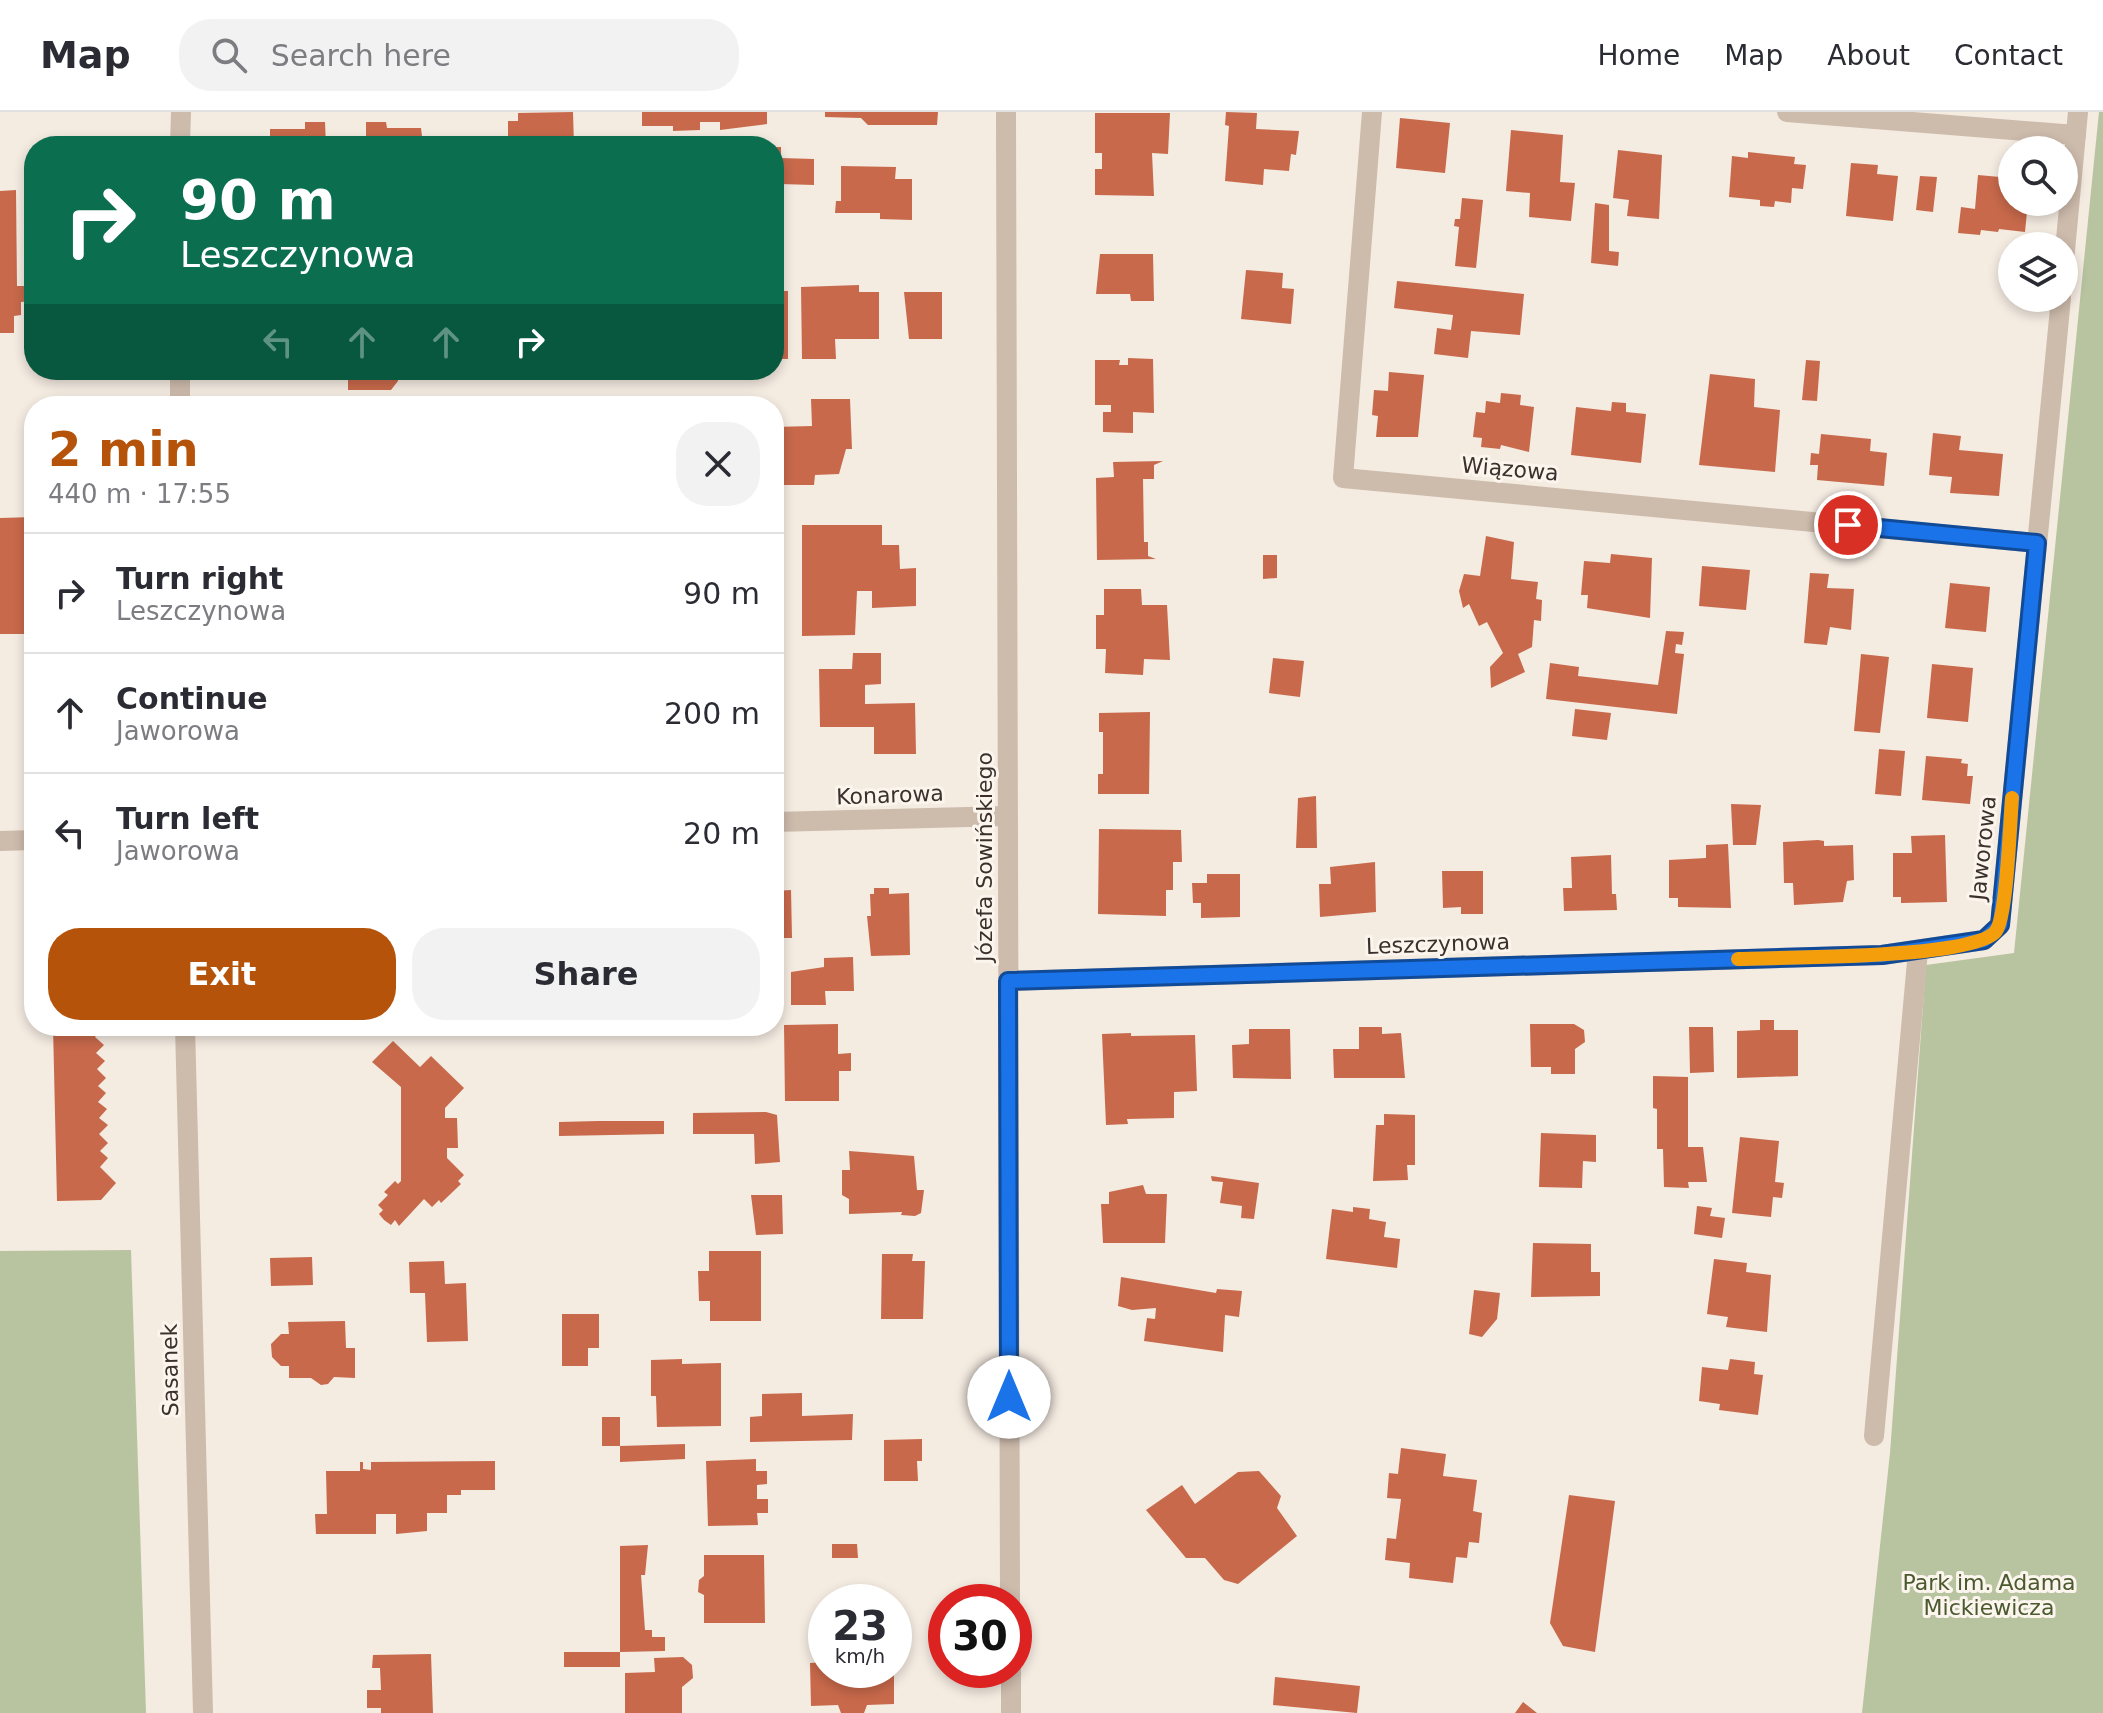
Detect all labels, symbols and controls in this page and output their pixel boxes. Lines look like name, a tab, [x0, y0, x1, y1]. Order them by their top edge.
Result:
search box	[179, 19, 739, 91]
text: Map	[40, 33, 131, 77]
icon: search	[207, 33, 251, 77]
text: Search here	[271, 38, 451, 73]
text: Home	[1597, 39, 1680, 72]
text: Map	[1724, 39, 1783, 72]
text: About	[1827, 39, 1910, 72]
text: Contact	[1954, 39, 2063, 72]
map controls	[1998, 136, 2078, 312]
button: search	[1998, 136, 2078, 216]
text: 90 m	[180, 167, 336, 232]
icon: right	[48, 168, 152, 272]
button: layers	[1998, 232, 2078, 312]
text: Leszczynowa	[180, 234, 416, 275]
icon: left	[256, 320, 300, 364]
icon: ahead	[340, 320, 384, 364]
icon: ahead	[424, 320, 468, 364]
icon: right	[508, 320, 552, 364]
text: 2 min	[48, 421, 199, 477]
button: close	[676, 422, 760, 506]
street label: Wiązowa	[1460, 452, 1560, 486]
text: 440 m · 17:55	[48, 479, 231, 509]
pin	[1814, 491, 1882, 559]
icon: arrive	[1826, 503, 1870, 547]
text: Turn right	[116, 561, 283, 596]
icon: right	[48, 571, 92, 615]
text: 90 m	[683, 576, 760, 611]
text: Leszczynowa	[116, 596, 286, 626]
text: Continue	[116, 681, 268, 716]
icon: ahead	[48, 691, 92, 735]
text: 200 m	[664, 696, 760, 731]
text: Jaworowa	[116, 716, 240, 746]
street label: Józefa Sowińskiego	[972, 752, 997, 964]
street label: Konarowa	[836, 781, 944, 809]
street label: Jaworowa	[1965, 795, 2001, 903]
text: Turn left	[116, 801, 259, 836]
icon: left	[48, 811, 92, 855]
text: 20 m	[683, 816, 760, 851]
text: Jaworowa	[116, 836, 240, 866]
button: Exit	[48, 928, 396, 1020]
button: Share	[412, 928, 760, 1020]
street label: Leszczynowa	[1366, 929, 1510, 959]
street label: Sasanek	[157, 1323, 183, 1417]
position arrow	[967, 1355, 1051, 1439]
park label: Park im. Adama Mickiewicza	[1902, 1570, 2076, 1620]
speed limit sign: 30	[928, 1584, 1032, 1688]
text: 23	[832, 1603, 888, 1649]
text: km/h	[835, 1644, 885, 1668]

